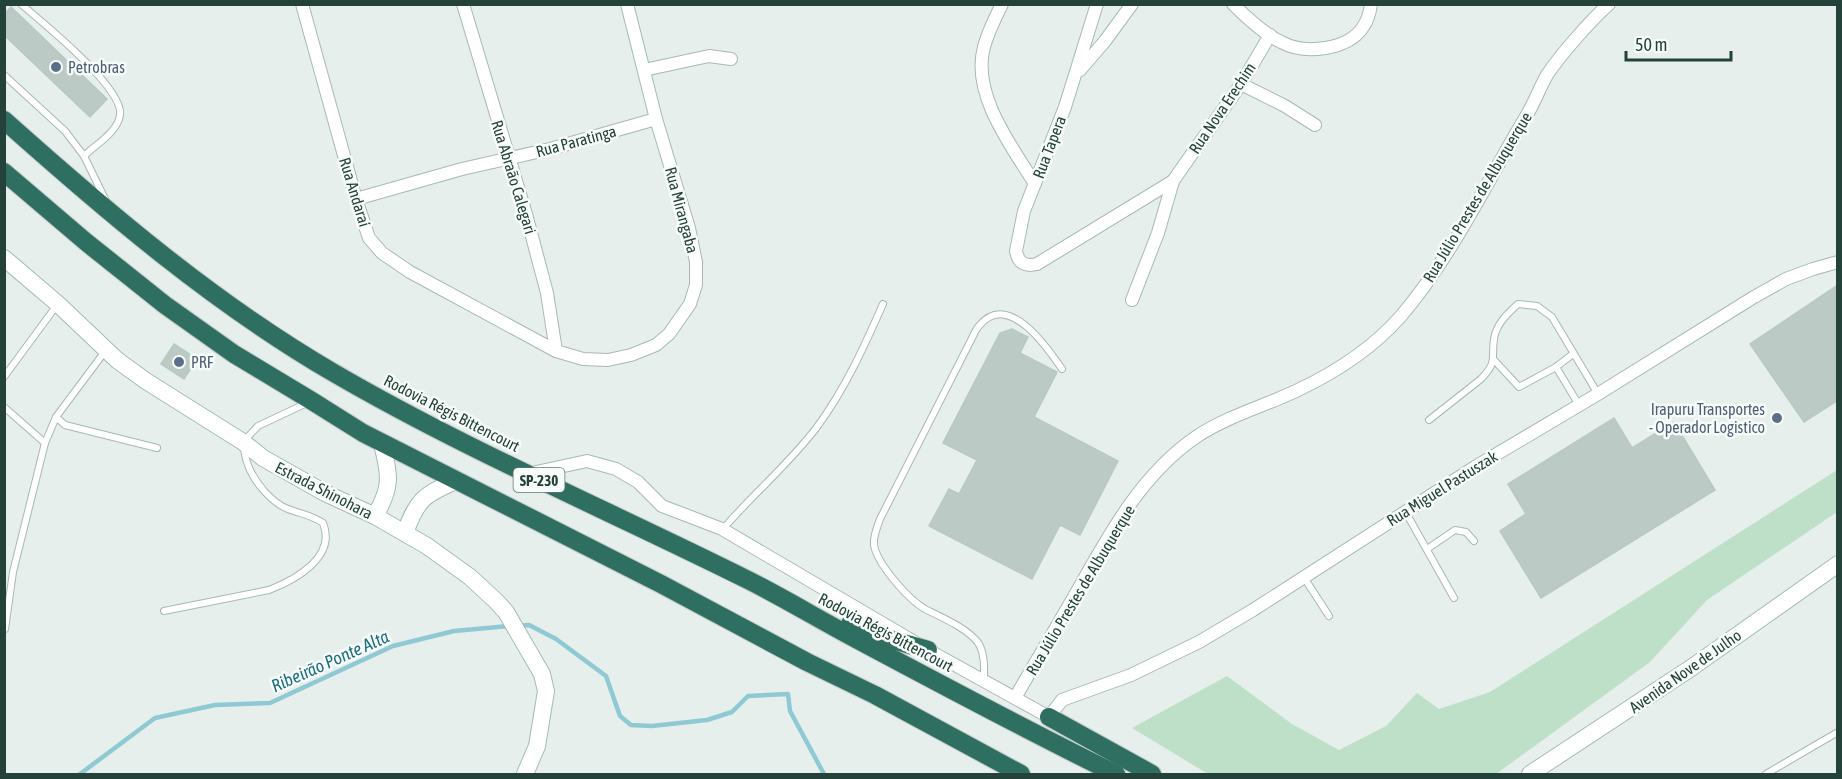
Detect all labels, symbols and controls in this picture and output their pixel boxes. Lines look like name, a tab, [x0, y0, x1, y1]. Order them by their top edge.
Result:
scale bar	[1626, 24, 1731, 62]
text: 50 m	[1635, 34, 1667, 55]
place label: Petrobras	[68, 58, 125, 76]
street label: Rua Nova Erechim	[1185, 59, 1259, 157]
marker: Petrobras	[49, 60, 63, 74]
street label: Rua Júlio Prestes de Albuquerque	[1419, 109, 1536, 286]
street label: Rua Tapera	[1029, 113, 1070, 181]
street label: Rua Abraão Calegari	[487, 118, 540, 236]
street label: Rua Paratinga	[534, 122, 618, 161]
street label: Rua Andaraí	[336, 155, 374, 229]
street label: Rua Mirangaba	[661, 165, 702, 255]
place label: PRF	[191, 353, 214, 371]
marker: PRF	[172, 355, 186, 369]
street label: Rodovia Régis Bittencourt	[381, 371, 523, 456]
place label: Irapuru Transportes - Operador Logistico	[1649, 400, 1765, 437]
marker: Irapuru Transportes - Operador Logistico	[1770, 411, 1784, 425]
street label: Rua Miguel Pastuszak	[1383, 447, 1501, 530]
street label: Estrada Shinohara	[272, 458, 376, 522]
road number: SP-230	[514, 468, 564, 492]
street label: Rua Júlio Prestes de Albuquerque	[1022, 502, 1139, 679]
street label: Rodovia Régis Bittencourt	[815, 589, 957, 676]
water label: Ribeirão Ponte Alta	[268, 625, 393, 696]
street label: Avenida Nove de Julho	[1626, 626, 1744, 716]

